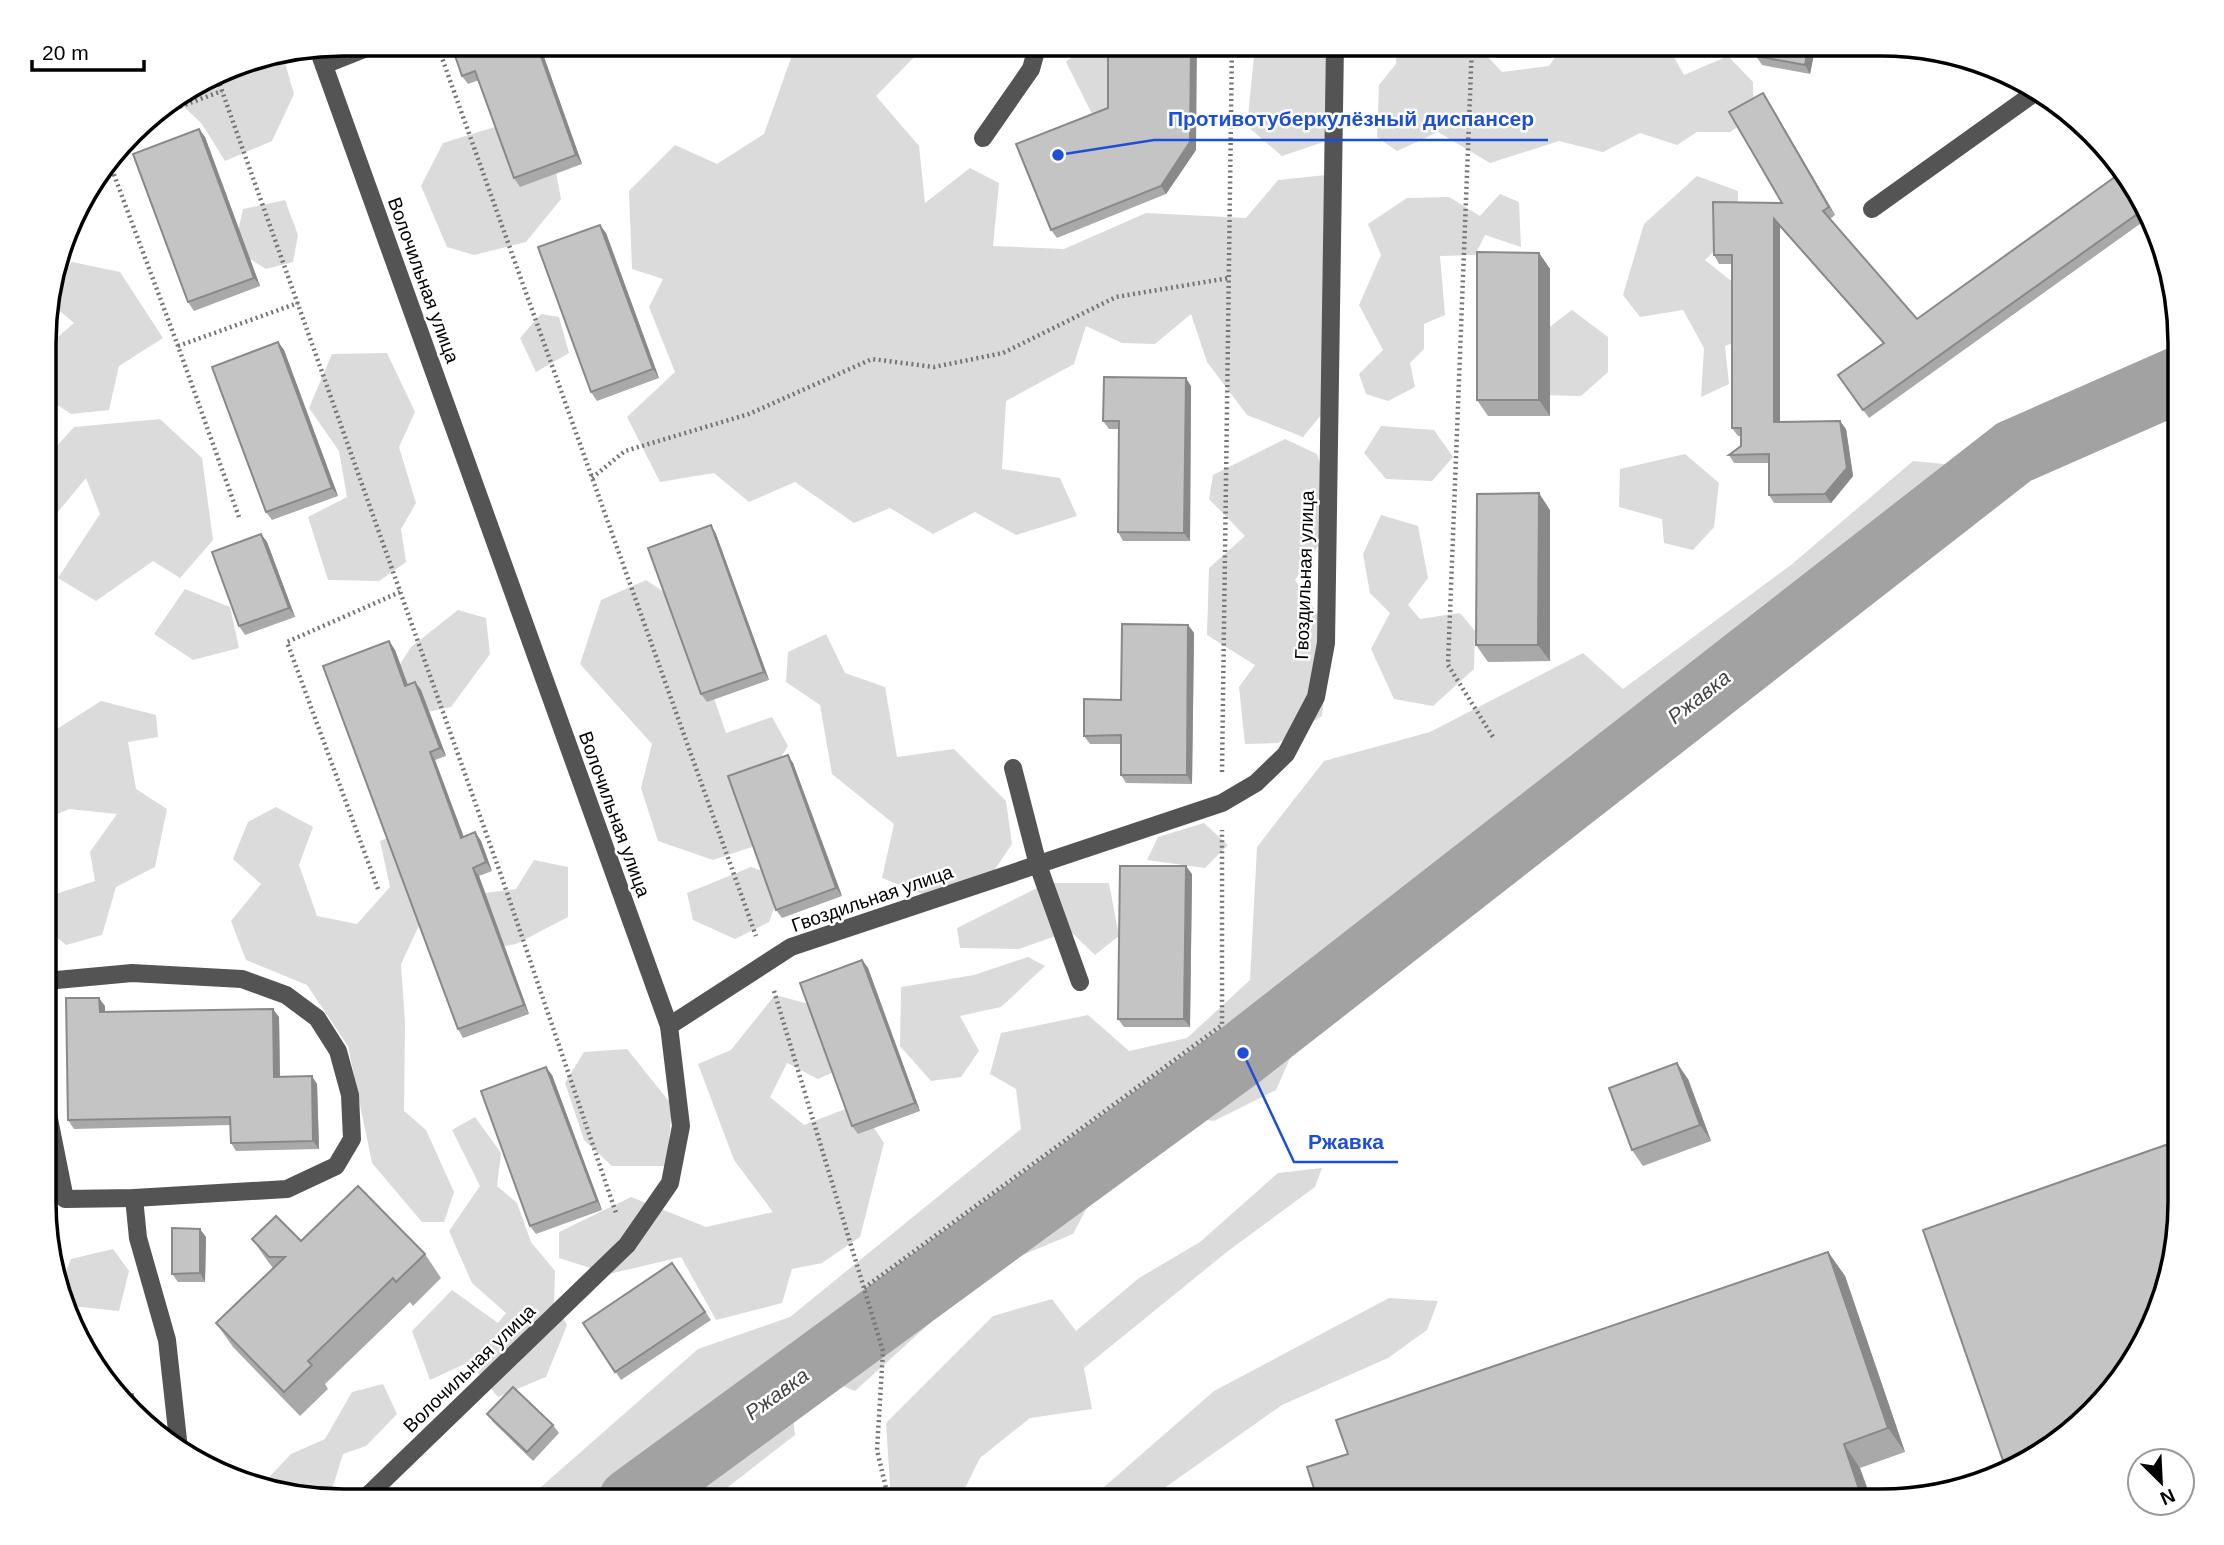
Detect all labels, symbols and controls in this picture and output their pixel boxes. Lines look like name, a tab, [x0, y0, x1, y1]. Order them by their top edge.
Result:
scale bar	[32, 28, 144, 72]
text: 20 m	[42, 41, 89, 64]
callout: Противотуберкулёзный диспансер	[1154, 98, 1548, 140]
text: Противотуберкулёзный диспансер	[1168, 107, 1534, 130]
street label: Волочильная улица	[384, 195, 463, 366]
street label: Гвоздильная улица	[1291, 490, 1318, 660]
water label: Ржавка	[1663, 665, 1734, 728]
street label: Волочильная улица	[575, 729, 654, 900]
street label: Гвоздильная улица	[789, 861, 956, 936]
callout: Ржавка	[1294, 1120, 1398, 1162]
text: Ржавка	[1308, 1130, 1384, 1153]
street label: Волочильная улица	[399, 1300, 540, 1437]
water label: Ржавка	[741, 1363, 813, 1424]
north arrow	[2126, 1447, 2196, 1517]
text: N	[2157, 1485, 2178, 1509]

